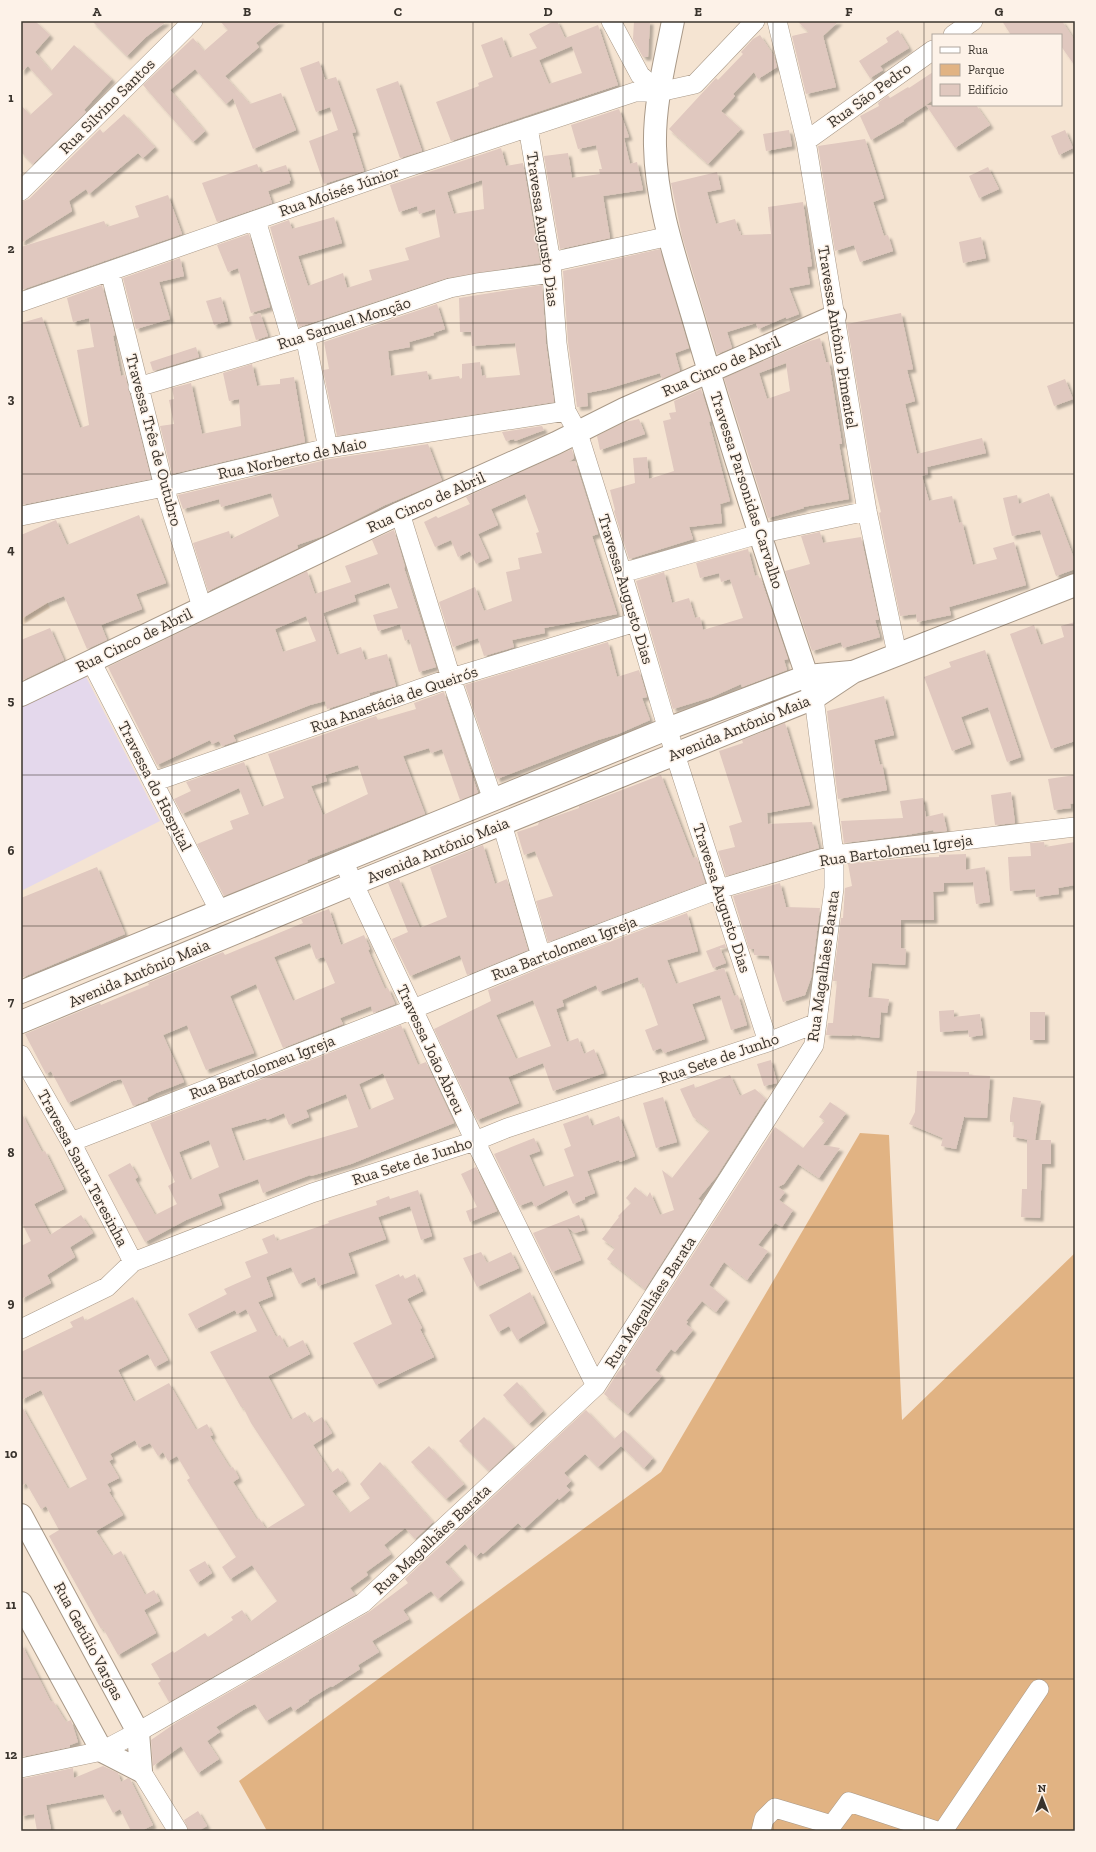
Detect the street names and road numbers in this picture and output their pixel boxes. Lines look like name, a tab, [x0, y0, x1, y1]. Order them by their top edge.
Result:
street label: Rua Silvino Santos	[55, 54, 159, 158]
street label: Rua São Pedro	[824, 58, 914, 132]
street label: Travessa Augusto Dias	[523, 150, 563, 308]
street label: Rua Moisés Júnior	[276, 161, 402, 221]
street label: Travessa Antônio Pimentel	[814, 244, 862, 430]
street label: Rua Samuel Monção	[275, 292, 413, 354]
street label: Rua Cinco de Abril	[659, 331, 783, 401]
street label: Travessa Três de Outubro	[122, 352, 186, 528]
street label: Travessa Parsonidas Carvalho	[706, 389, 788, 591]
street label: Rua Norberto de Maio	[216, 433, 368, 483]
street label: Rua Cinco de Abril	[364, 467, 488, 537]
street label: Travessa Augusto Dias	[594, 512, 658, 666]
street label: Rua Cinco de Abril	[73, 604, 195, 676]
street label: Rua Anastácia de Queirós	[308, 661, 480, 737]
street label: Avenida Antônio Maia	[665, 691, 813, 765]
street label: Travessa do Hospital	[114, 718, 196, 854]
street label: Avenida Antônio Maia	[364, 813, 512, 887]
street label: Travessa Augusto Dias	[689, 821, 755, 975]
street label: Rua Bartolomeu Igreja	[818, 830, 974, 870]
street label: Rua Magalhães Barata	[803, 889, 843, 1043]
street label: Rua Bartolomeu Igreja	[489, 911, 640, 985]
street label: Avenida Antônio Maia	[66, 935, 213, 1011]
street label: Travessa João Abreu	[393, 981, 469, 1117]
street label: Rua Sete de Junho	[657, 1029, 781, 1087]
street label: Rua Bartolomeu Igreja	[187, 1030, 338, 1104]
street label: Travessa Santa Teresinha	[34, 1086, 133, 1250]
street label: Rua Sete de Junho	[349, 1133, 475, 1189]
street label: Rua Magalhães Barata	[600, 1232, 700, 1371]
street label: Rua Magalhães Barata	[370, 1480, 495, 1598]
street label: Rua Getúlio Vargas	[50, 1579, 128, 1703]

